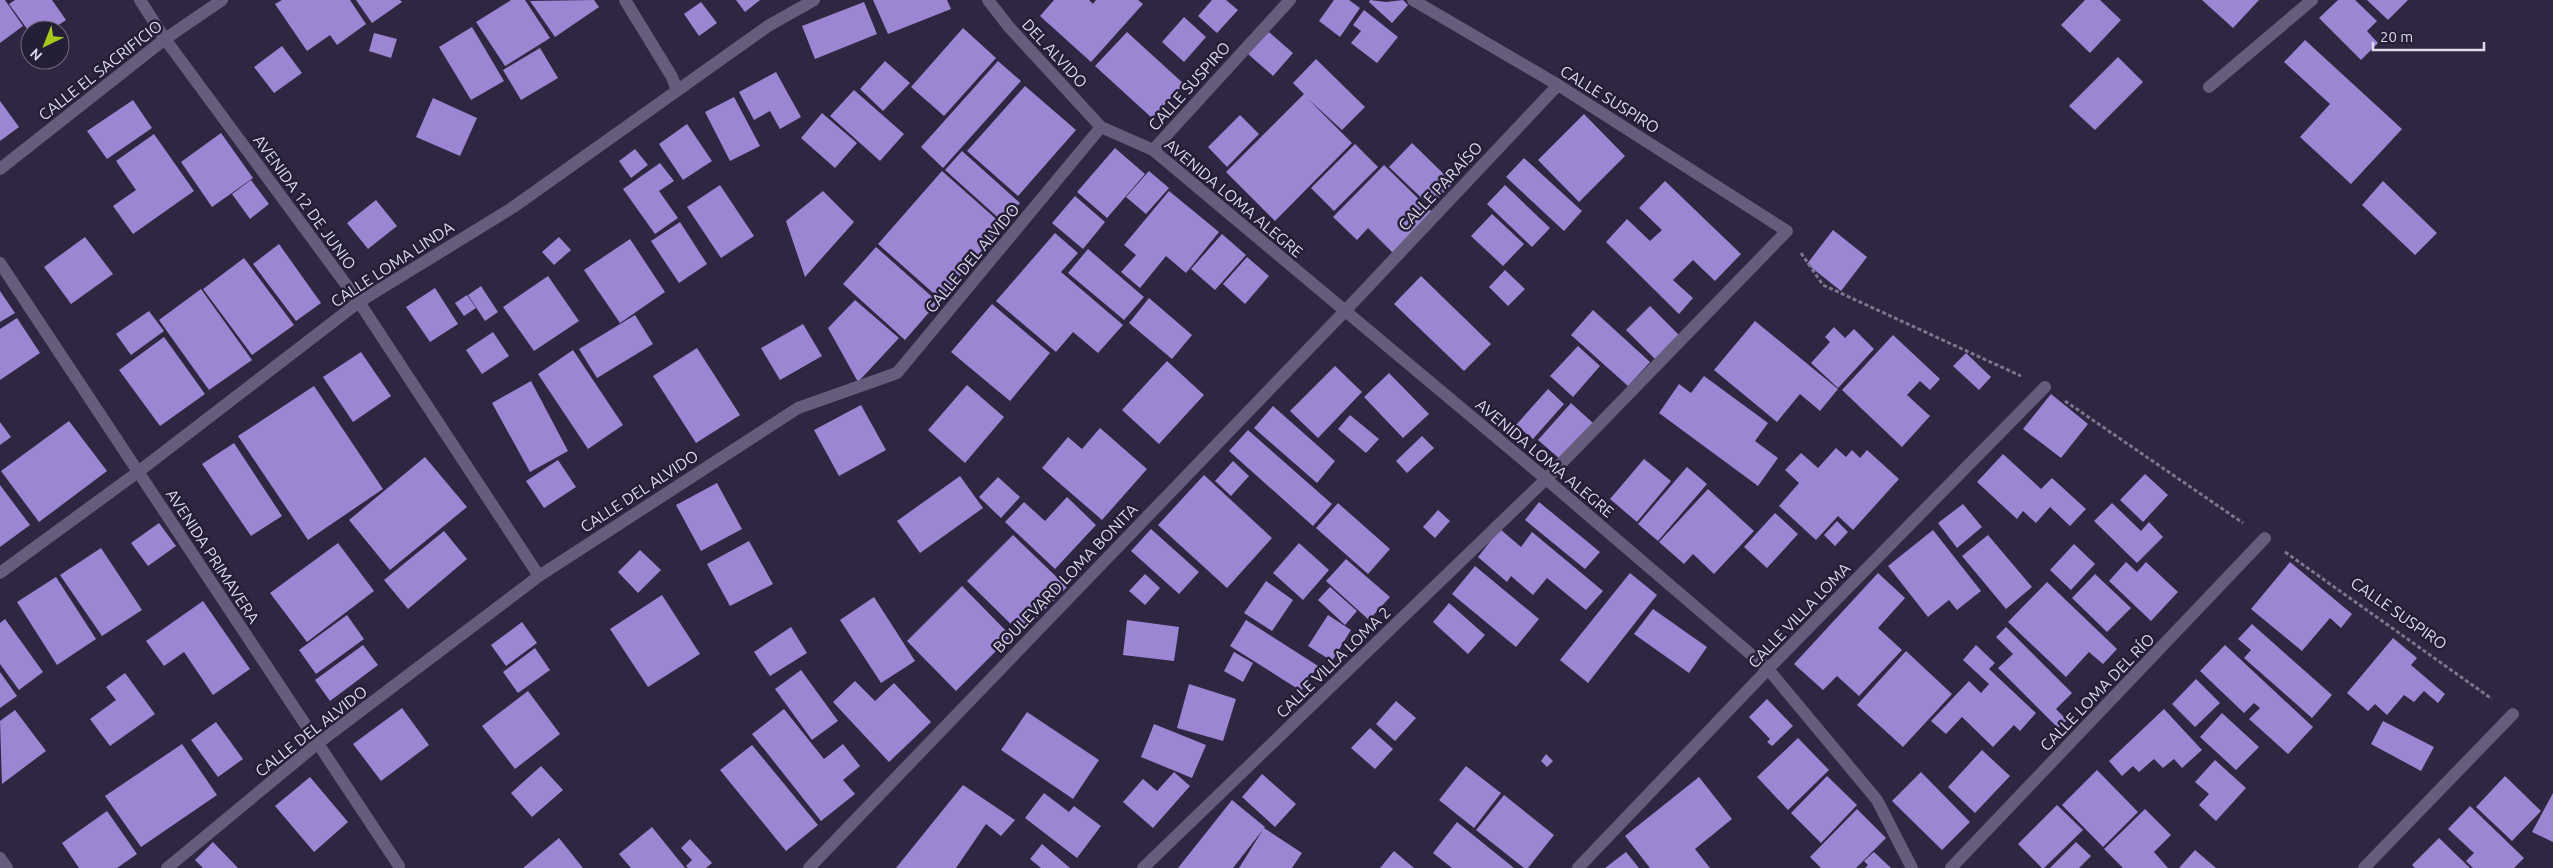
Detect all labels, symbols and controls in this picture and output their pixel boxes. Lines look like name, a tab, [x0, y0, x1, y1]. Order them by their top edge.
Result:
street label: DEL ALVIDO	[1019, 15, 1091, 91]
street label: CALLE EL SACRIFICIO	[35, 16, 165, 124]
north arrow	[20, 20, 70, 70]
scale bar	[2373, 20, 2484, 52]
text: 20 m	[2380, 28, 2413, 45]
street label: CALLE SUSPIRO	[1144, 38, 1234, 134]
text: N	[27, 45, 45, 64]
street label: CALLE SUSPIRO	[1557, 61, 1663, 137]
street label: AVENIDA 12 DE JUNIO	[250, 131, 360, 273]
street label: AVENIDA LOMA ALEGRE	[1161, 135, 1307, 261]
street label: CALLE PARAÍSO	[1393, 137, 1486, 234]
street label: CALLE DEL ALVIDO	[921, 200, 1023, 316]
street label: CALLE LOMA LINDA	[327, 217, 457, 310]
street label: AVENIDA LOMA ALEGRE	[1472, 395, 1618, 521]
street label: CALLE DEL ALVIDO	[577, 446, 701, 536]
street label: AVENIDA PRIMAVERA	[163, 485, 263, 627]
street label: BOULEVARD LOMA BONITA	[989, 499, 1141, 656]
street label: CALLE VILLA LOMA	[1744, 558, 1854, 671]
street label: CALLE SUSPIRO	[2347, 573, 2451, 653]
street label: CALLE VILLA LOMA 2	[1272, 603, 1394, 721]
street label: CALLE LOMA DEL RÍO	[2035, 628, 2158, 754]
street label: CALLE DEL ALVIDO	[252, 682, 370, 780]

